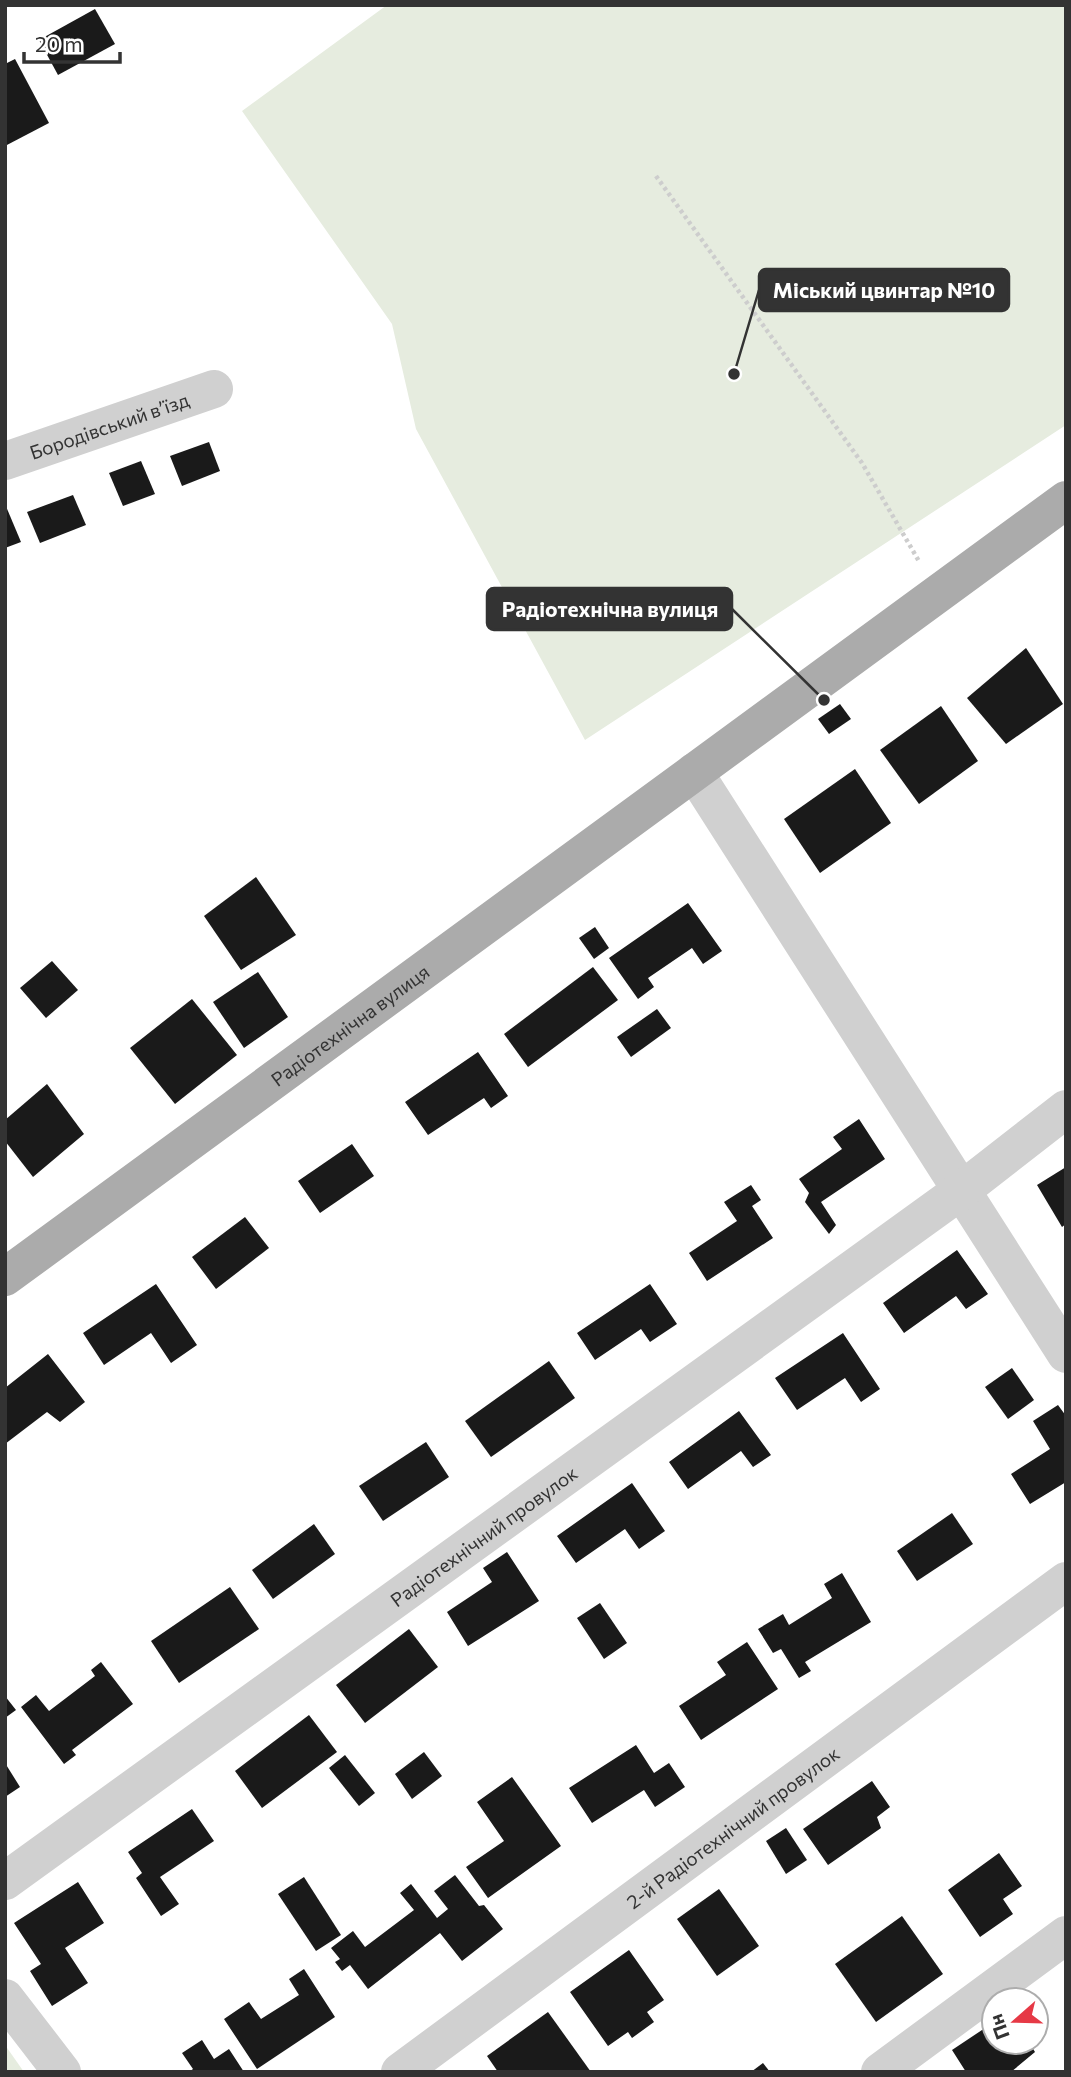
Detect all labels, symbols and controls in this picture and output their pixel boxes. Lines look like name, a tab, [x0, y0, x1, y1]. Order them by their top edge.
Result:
scale bar	[24, 21, 121, 65]
text: 20 m	[35, 31, 83, 56]
callout: Міський цвинтар №10	[759, 269, 1009, 311]
text: Міський цвинтар №10	[773, 277, 995, 302]
street label: Бородівський в’їзд	[26, 387, 192, 463]
callout: Радіотехнічна вулиця	[487, 588, 732, 630]
text: Радіотехнічна вулиця	[502, 596, 718, 621]
street label: Радіотехнічна вулиця	[266, 959, 433, 1090]
street label: Радіотехнічний провулок	[385, 1460, 581, 1611]
street label: 2-й Радіотехнічний провулок	[622, 1741, 843, 1913]
north arrow	[980, 1986, 1050, 2056]
text: Пн	[983, 2011, 1014, 2043]

